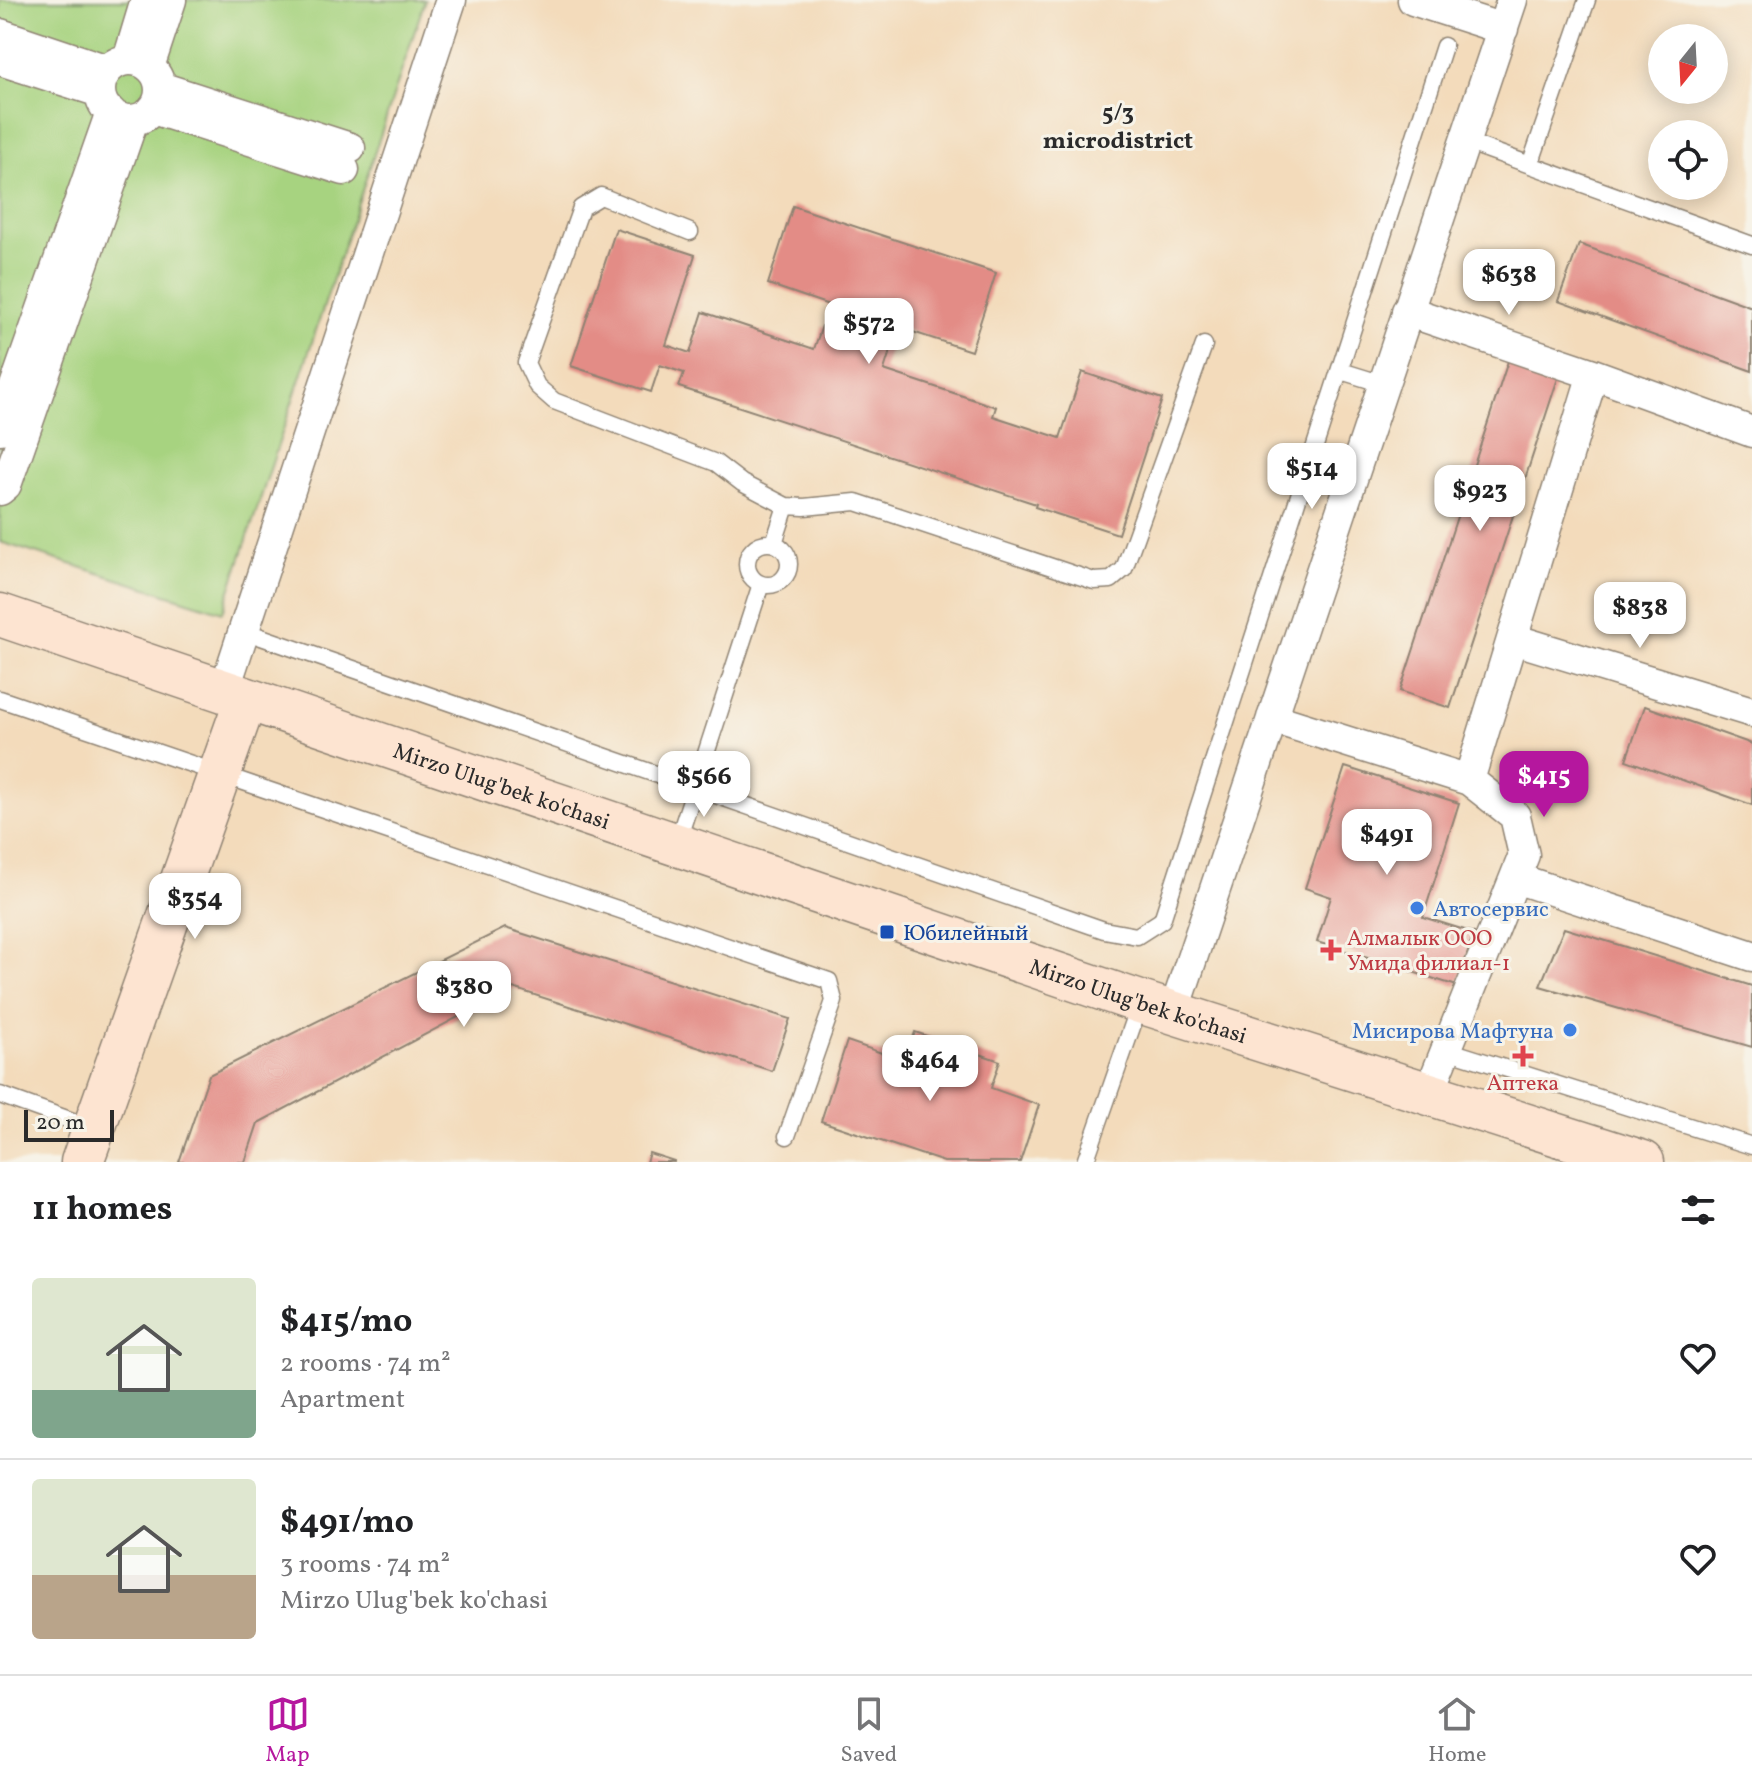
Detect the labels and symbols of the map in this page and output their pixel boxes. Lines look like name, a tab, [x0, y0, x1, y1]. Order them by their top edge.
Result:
north arrow	[1648, 24, 1728, 104]
district label: 5/3 microdistrict	[1043, 97, 1193, 159]
pin: $638	[1462, 249, 1556, 317]
pin: $572	[822, 298, 916, 366]
pin: $514	[1265, 443, 1359, 511]
pin: $923	[1433, 465, 1527, 533]
pin: $838	[1593, 582, 1687, 650]
street label: Mirzo Ulug'bek ko'chasi	[389, 737, 614, 839]
pin: $566	[657, 751, 751, 819]
pin: $415	[1497, 751, 1591, 819]
pin: $491	[1340, 809, 1434, 877]
pin: $354	[148, 873, 242, 941]
place label: Автосервис	[1433, 895, 1549, 926]
marker: Автосервис	[1408, 899, 1426, 917]
place label: Юбилейный	[903, 919, 1029, 950]
marker: Юбилейный	[878, 923, 896, 941]
place label: Алмалык ООО Умида филиал-1	[1347, 924, 1510, 980]
marker: Алмалык ООО Умида филиал-1	[1322, 941, 1340, 959]
street label: Mirzo Ulug'bek ko'chasi	[1025, 953, 1250, 1053]
pin: $380	[417, 961, 511, 1029]
place label: Мисирова Мафтуна	[1352, 1017, 1554, 1048]
marker: Мисирова Мафтуна	[1561, 1021, 1579, 1039]
pin: $464	[883, 1035, 977, 1103]
marker: Аптека	[1514, 1047, 1532, 1065]
place label: Аптека	[1487, 1069, 1559, 1100]
scale bar	[24, 1106, 114, 1142]

